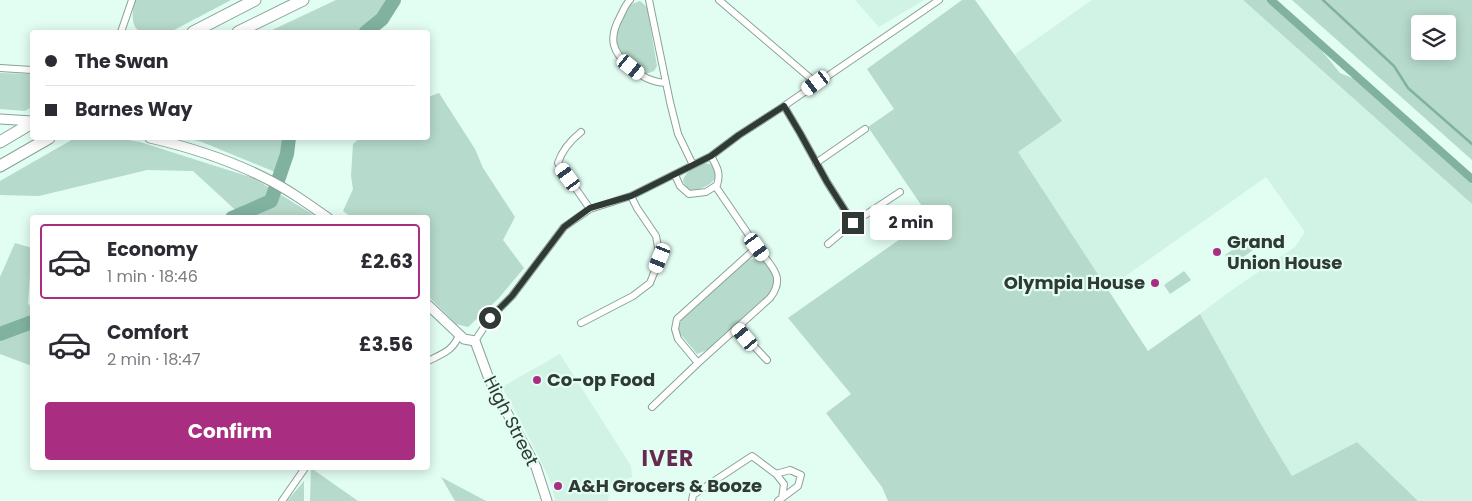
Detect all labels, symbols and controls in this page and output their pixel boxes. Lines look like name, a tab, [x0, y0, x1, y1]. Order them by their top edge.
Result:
map controls	[1411, 15, 1456, 60]
button: layers	[1411, 15, 1456, 60]
text: The Swan	[75, 48, 169, 75]
car	[614, 52, 647, 82]
car	[799, 68, 832, 98]
text: Barnes Way	[75, 96, 193, 123]
car	[553, 160, 582, 194]
callout: 2 min	[870, 206, 953, 240]
text: 2 min	[889, 211, 933, 234]
route end	[842, 212, 864, 234]
place label: Grand Union House	[1227, 229, 1342, 275]
car	[742, 230, 771, 264]
text: Economy	[107, 236, 198, 263]
icon: car	[47, 239, 92, 284]
car	[647, 241, 672, 275]
marker: Grand Union House	[1211, 246, 1223, 258]
text: £2.63	[361, 248, 413, 275]
text: 1 min · 18:46	[107, 265, 198, 288]
place label: Olympia House	[1004, 270, 1145, 295]
marker: Olympia House	[1149, 277, 1161, 289]
route start	[479, 307, 501, 329]
text: Comfort	[107, 319, 189, 346]
car	[729, 321, 760, 353]
icon: car	[47, 322, 92, 367]
text: £3.56	[359, 331, 413, 358]
text: 2 min · 18:47	[107, 348, 201, 371]
place label: Co-op Food	[547, 367, 655, 392]
street label: High Street	[478, 371, 545, 470]
marker: Co-op Food	[531, 374, 543, 386]
button: Confirm	[45, 402, 415, 460]
district label: IVER	[642, 443, 694, 474]
place label: A&H Grocers & Booze	[568, 473, 762, 498]
marker: A&H Grocers & Booze	[552, 480, 564, 492]

